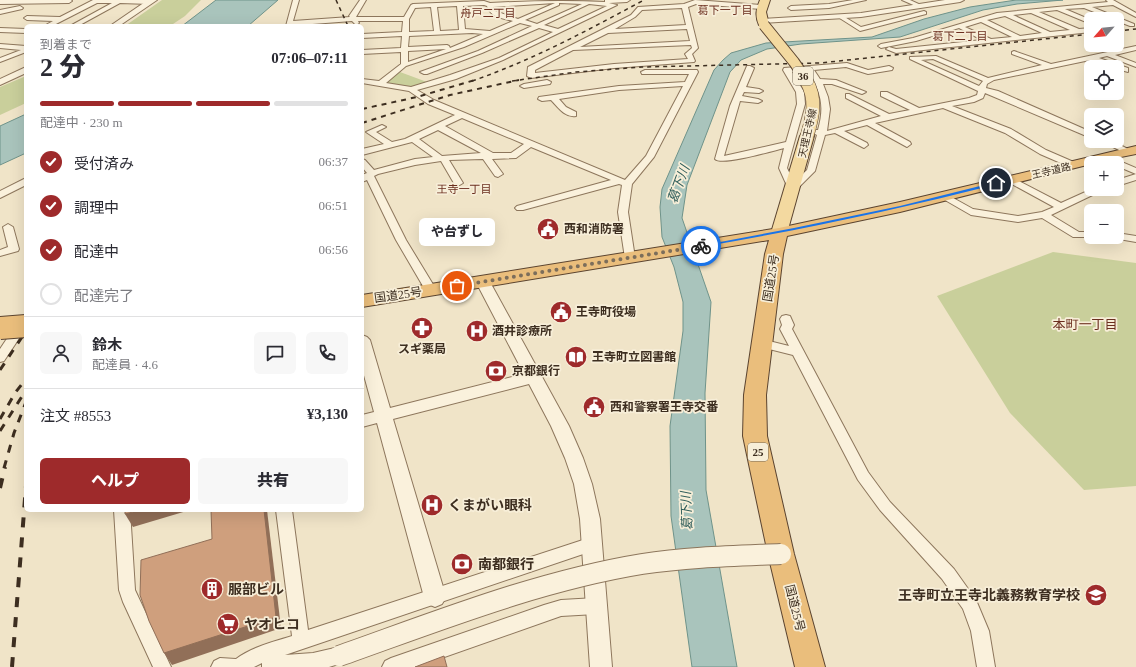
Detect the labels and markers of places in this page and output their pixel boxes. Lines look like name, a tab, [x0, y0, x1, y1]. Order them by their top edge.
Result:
pin	[979, 166, 1013, 200]
public building icon: 西和消防署	[535, 216, 561, 242]
callout: や台ずし	[419, 218, 495, 246]
place label: 西和消防署	[564, 222, 624, 236]
pin	[440, 269, 474, 303]
public building icon: 王寺町役場	[548, 299, 574, 325]
place label: 王寺町役場	[576, 305, 636, 319]
pharmacy icon: スギ薬局	[409, 315, 435, 341]
hospital icon: 酒井診療所	[464, 318, 490, 344]
place label: 酒井診療所	[492, 324, 552, 338]
place label: スギ薬局	[398, 342, 446, 356]
library icon: 王寺町立図書館	[563, 344, 589, 370]
place label: 王寺町立図書館	[592, 350, 676, 364]
bank icon: 京都銀行	[483, 358, 509, 384]
place label: 京都銀行	[512, 364, 560, 378]
public building icon: 西和警察署王寺交番	[581, 394, 607, 420]
place label: 西和警察署王寺交番	[610, 400, 719, 414]
hospital icon: くまがい眼科	[419, 492, 445, 518]
place label: くまがい眼科	[448, 497, 532, 513]
bank icon: 南都銀行	[449, 551, 475, 577]
place label: 南都銀行	[478, 557, 534, 572]
building icon: 服部ビル	[199, 576, 225, 602]
place label: 服部ビル	[228, 582, 284, 597]
school or university icon: 王寺町立王寺北義務教育学校	[1083, 582, 1109, 608]
place label: 王寺町立王寺北義務教育学校	[898, 588, 1080, 603]
supermarket icon: ヤオヒコ	[215, 611, 241, 637]
place label: ヤオヒコ	[244, 617, 300, 632]

